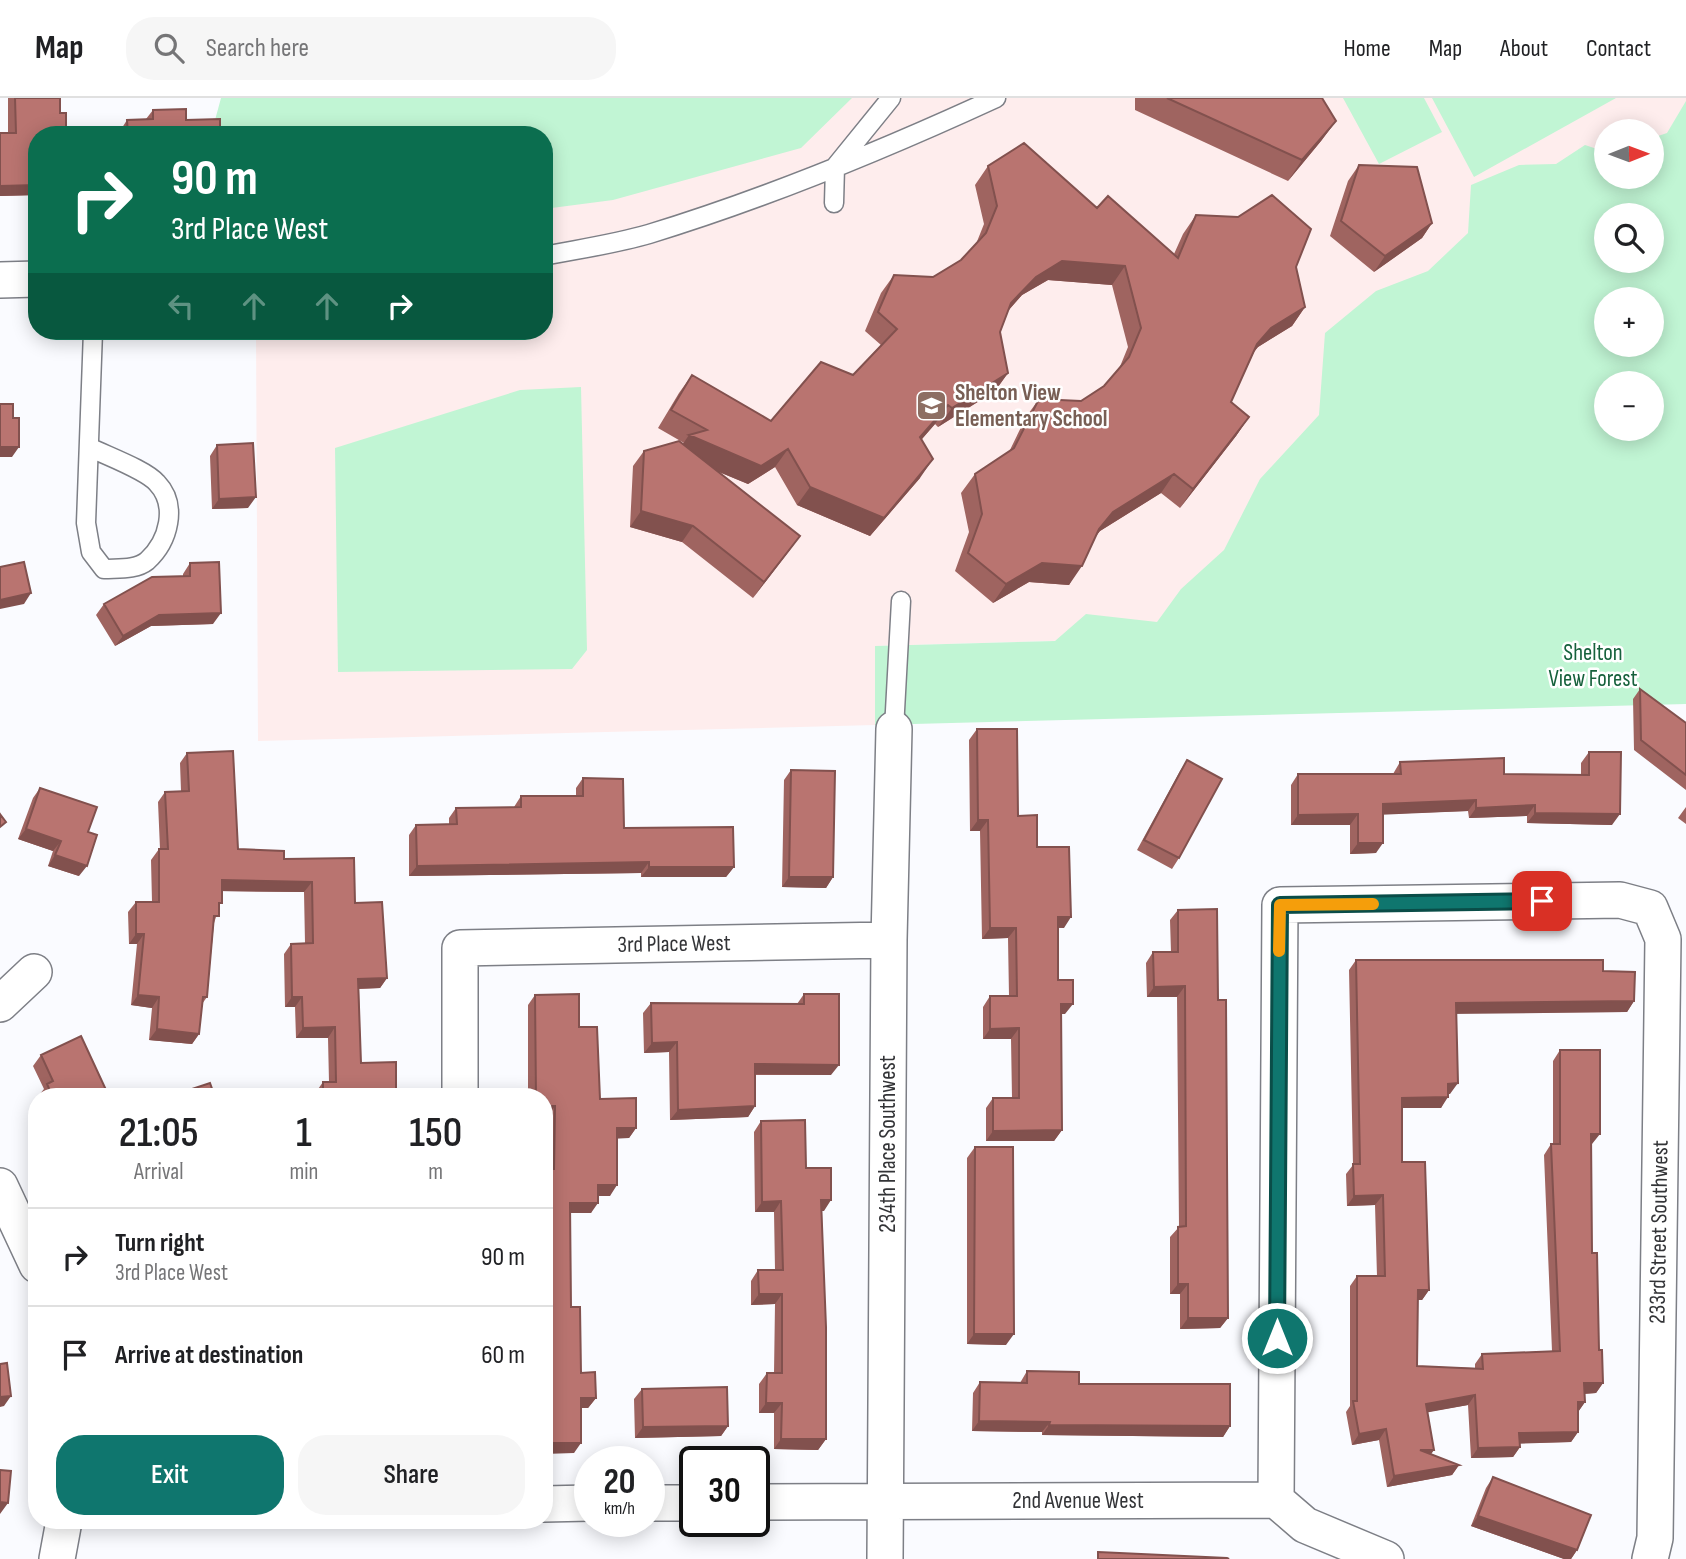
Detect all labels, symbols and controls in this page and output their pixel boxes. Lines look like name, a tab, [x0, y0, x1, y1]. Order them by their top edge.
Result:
search box	[126, 17, 616, 80]
text: Map	[35, 28, 84, 68]
icon: search	[150, 29, 188, 67]
text: Search here	[206, 33, 309, 64]
text: Home	[1343, 34, 1391, 63]
text: Map	[1429, 34, 1462, 63]
text: About	[1500, 34, 1548, 63]
text: Contact	[1586, 34, 1651, 63]
north arrow	[1594, 119, 1664, 189]
map controls	[1594, 119, 1664, 441]
text: 90 m	[171, 150, 258, 209]
icon: right	[56, 154, 147, 245]
button: search	[1594, 203, 1664, 273]
text: 3rd Place West	[171, 210, 328, 249]
icon: left	[162, 287, 200, 325]
icon: ahead	[235, 287, 273, 325]
icon: ahead	[308, 287, 346, 325]
icon: right	[381, 287, 419, 325]
button: +	[1594, 287, 1664, 357]
button: −	[1594, 371, 1664, 441]
place label: Shelton View Elementary School	[955, 379, 1107, 433]
school or university icon: Shelton View Elementary School	[915, 389, 949, 423]
park label: Shelton View Forest	[1548, 639, 1638, 693]
pin	[1512, 871, 1572, 931]
icon: arrive	[1523, 882, 1561, 920]
street label: 3rd Place West	[617, 929, 731, 959]
street label: 234th Place Southwest	[874, 1055, 902, 1233]
text: 21:05	[119, 1108, 199, 1159]
text: 1	[296, 1108, 312, 1159]
text: 150	[409, 1108, 462, 1159]
street label: 233rd Street Southwest	[1643, 1140, 1675, 1324]
text: Arrival	[134, 1158, 183, 1186]
text: min	[289, 1158, 318, 1186]
text: m	[428, 1158, 443, 1186]
text: Turn right	[115, 1228, 204, 1259]
icon: right	[56, 1238, 94, 1276]
text: 90 m	[481, 1242, 525, 1273]
text: 3rd Place West	[115, 1259, 228, 1287]
position arrow	[1240, 1301, 1314, 1375]
icon: arrive	[56, 1336, 94, 1374]
text: Arrive at destination	[115, 1340, 303, 1371]
text: 60 m	[481, 1340, 525, 1371]
button: Exit	[56, 1435, 284, 1515]
button: Share	[298, 1435, 525, 1515]
speed limit sign: 30	[679, 1446, 770, 1537]
text: 20	[604, 1461, 636, 1504]
street label: 2nd Avenue West	[1012, 1487, 1144, 1515]
text: km/h	[604, 1498, 635, 1519]

